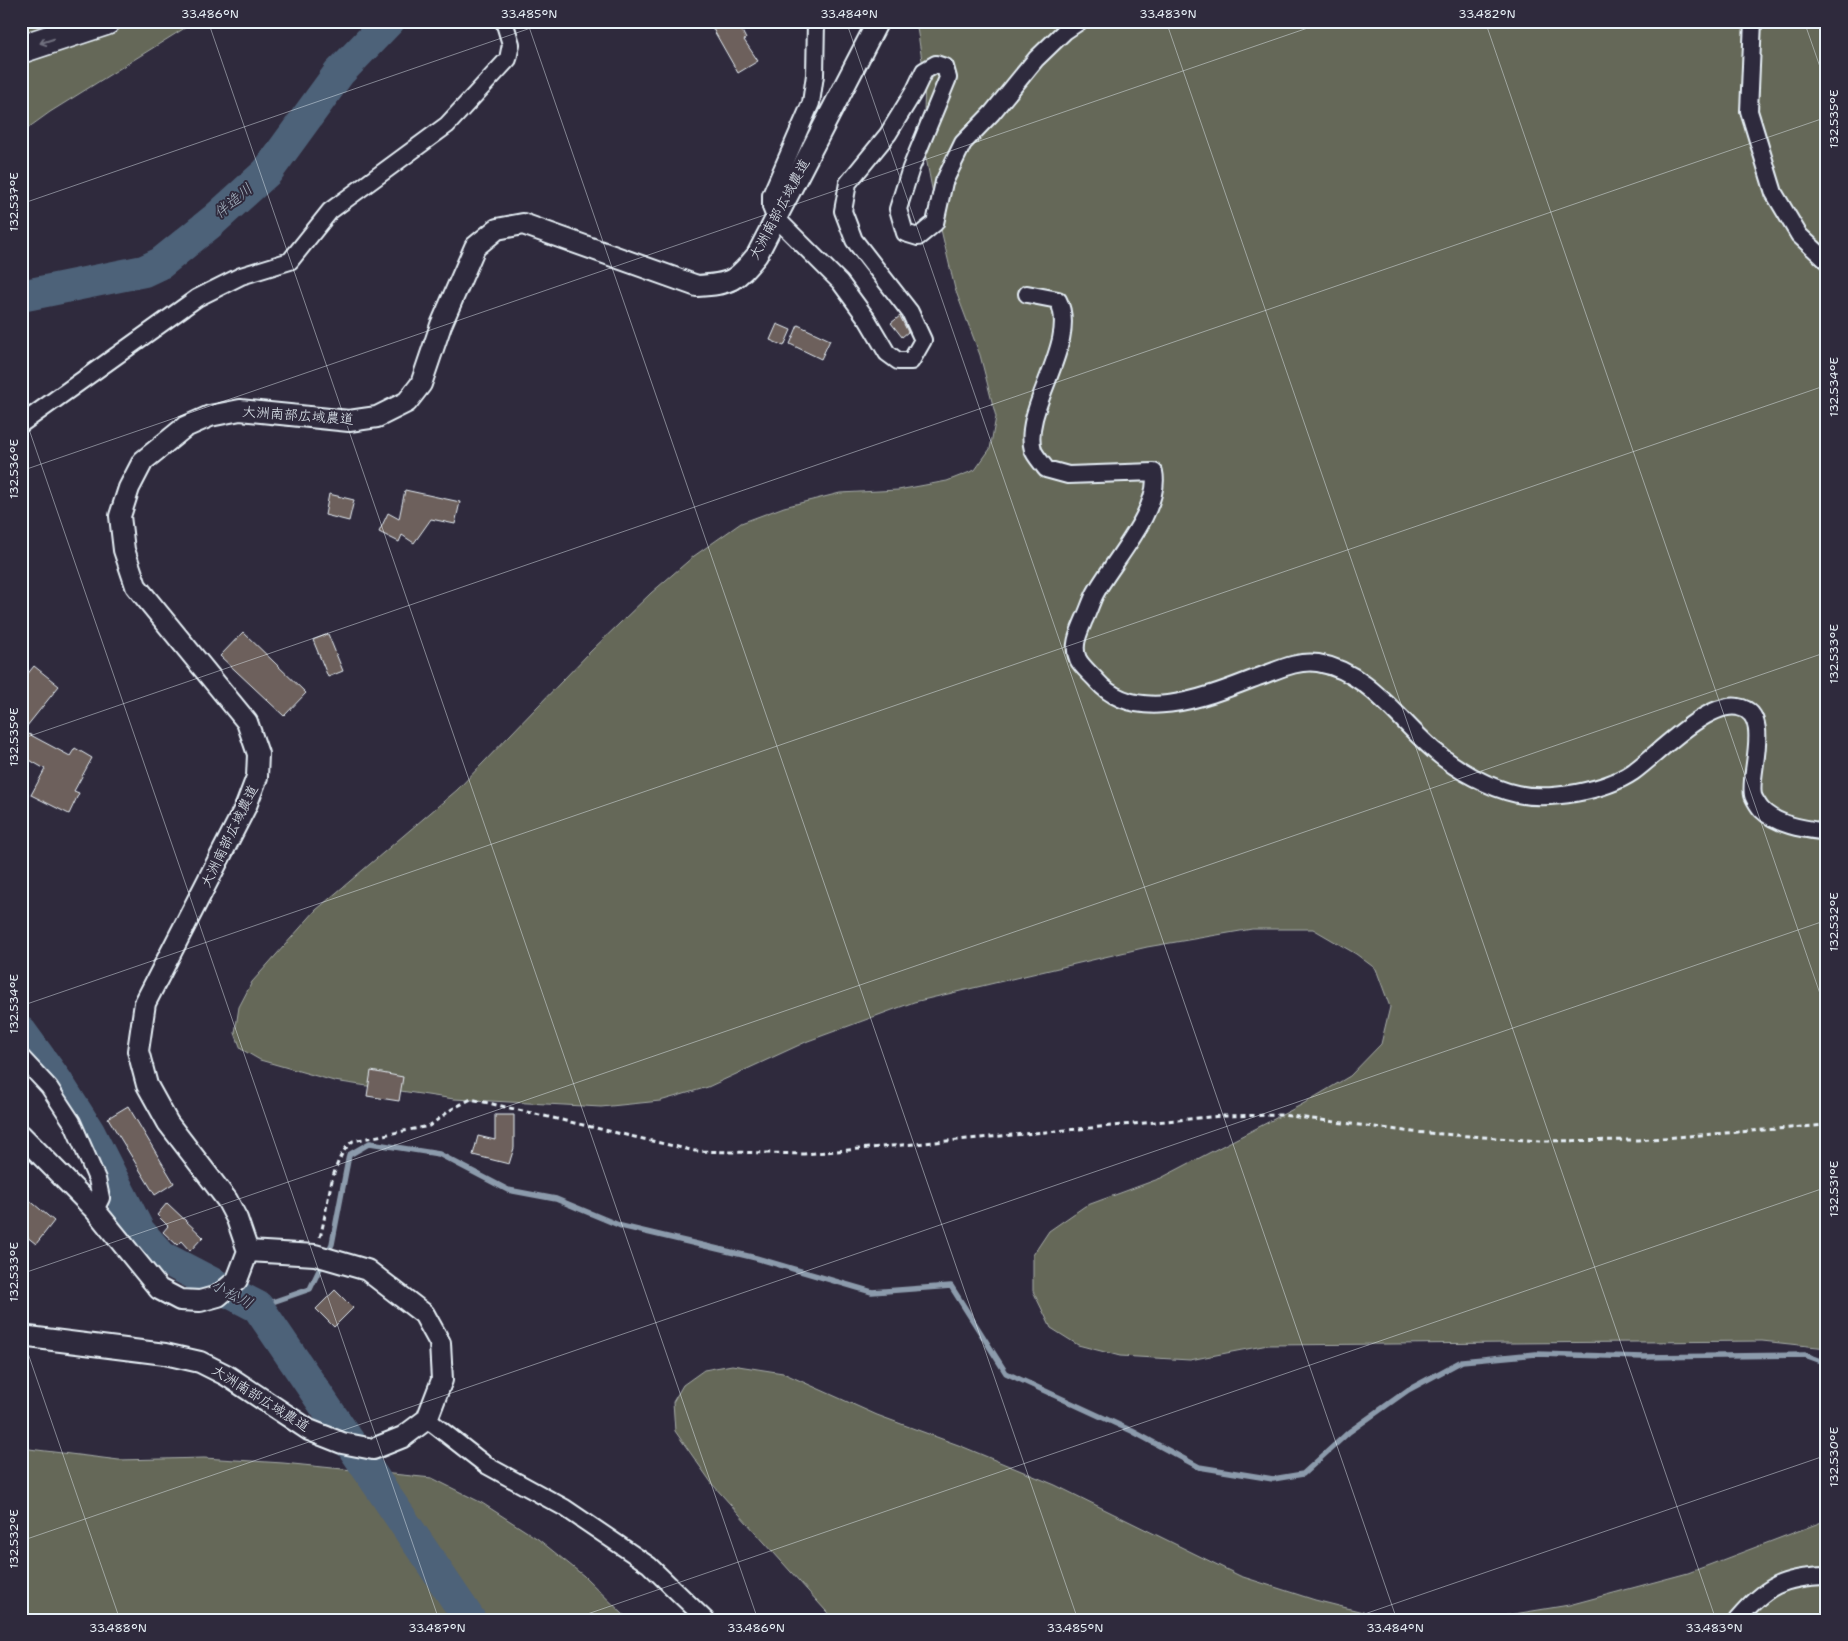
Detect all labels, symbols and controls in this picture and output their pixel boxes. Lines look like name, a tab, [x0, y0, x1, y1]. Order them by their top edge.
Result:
text: 33.486°N	[181, 6, 239, 22]
text: 33.485°N	[501, 6, 557, 22]
text: 33.484°N	[820, 6, 878, 22]
text: 33.483°N	[1139, 6, 1197, 22]
text: 33.482°N	[1458, 6, 1516, 22]
one-way arrow	[39, 36, 55, 46]
text: 132.535°E	[1826, 89, 1842, 149]
street label: 大洲南部広域農道	[745, 155, 813, 263]
text: 132.537°E	[6, 172, 22, 232]
water label: 伴造川	[209, 179, 257, 223]
text: 132.534°E	[1826, 357, 1842, 417]
street label: 大洲南部広域農道	[242, 402, 354, 428]
text: 132.536°E	[6, 439, 22, 499]
text: 132.533°E	[1826, 624, 1842, 684]
text: 132.535°E	[6, 707, 22, 767]
street label: 大洲南部広域農道	[196, 782, 262, 890]
text: 132.532°E	[1826, 892, 1842, 952]
text: 132.534°E	[6, 974, 22, 1034]
text: 132.531°E	[1826, 1161, 1842, 1217]
text: 132.533°E	[6, 1242, 22, 1302]
water label: 小松川	[207, 1275, 257, 1313]
street label: 大洲南部広域農道	[209, 1361, 313, 1435]
text: 132.530°E	[1826, 1427, 1842, 1487]
text: 132.532°E	[6, 1509, 22, 1569]
text: 33.488°N	[89, 1620, 147, 1636]
text: 33.487°N	[408, 1620, 466, 1636]
text: 33.486°N	[727, 1620, 785, 1636]
text: 33.485°N	[1047, 1620, 1103, 1636]
text: 33.484°N	[1366, 1620, 1424, 1636]
text: 33.483°N	[1685, 1620, 1743, 1636]

